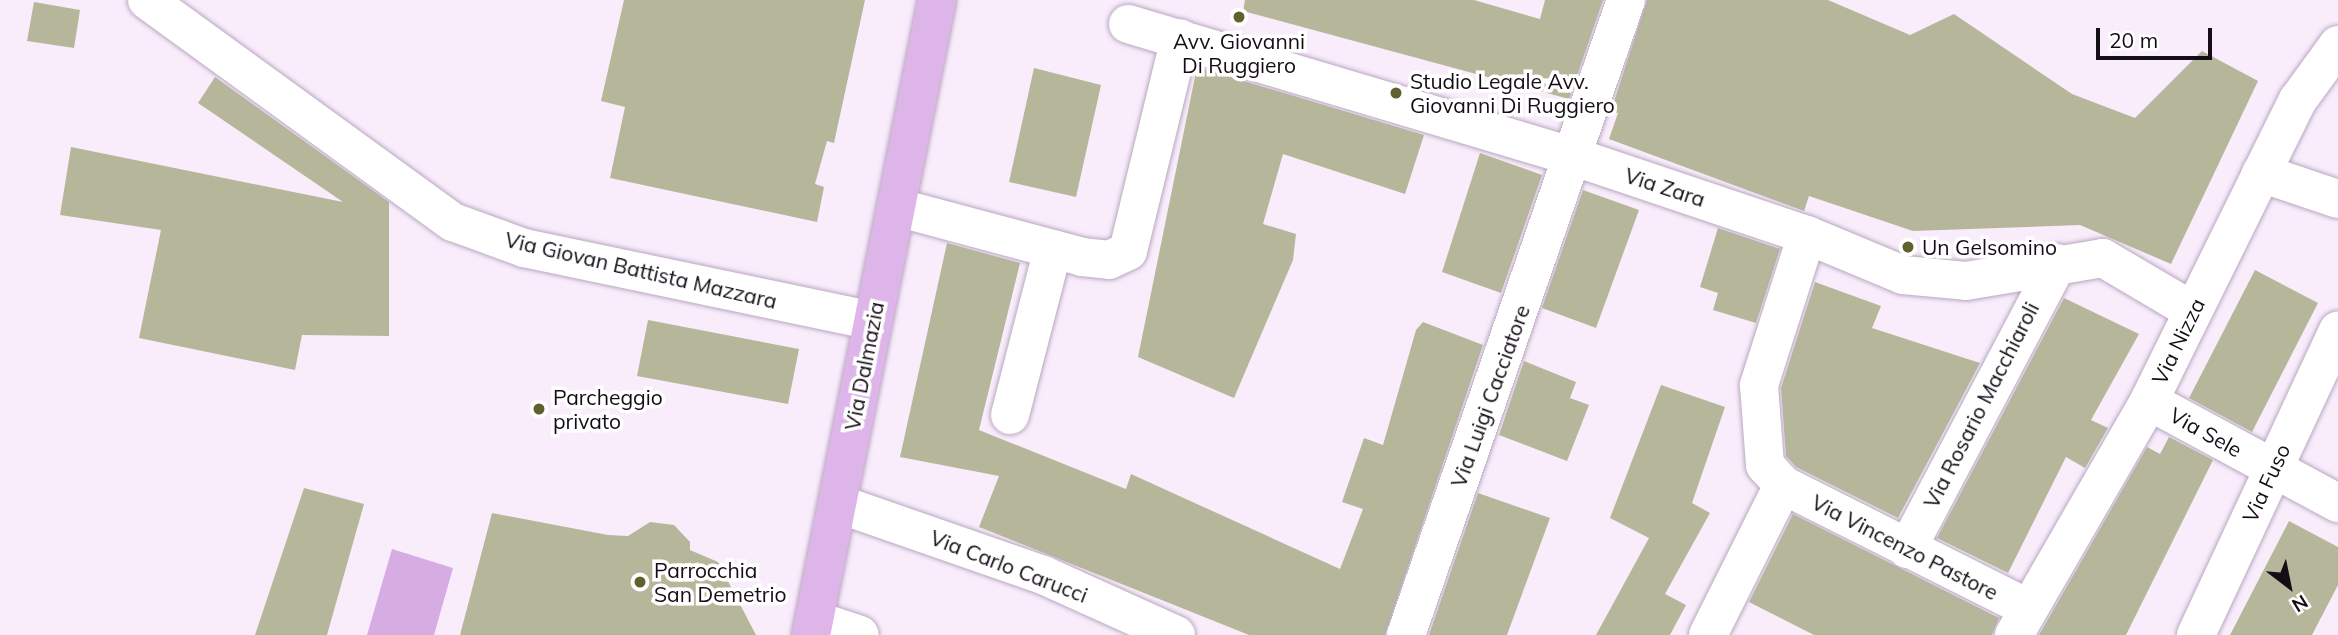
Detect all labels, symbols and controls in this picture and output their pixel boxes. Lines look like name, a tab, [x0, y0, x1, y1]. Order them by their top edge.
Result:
marker: Avv. Giovanni Di Ruggiero	[1231, 9, 1247, 25]
scale bar	[2100, 14, 2216, 58]
text: 20 m	[2109, 27, 2158, 53]
place label: Avv. Giovanni Di Ruggiero	[1173, 28, 1305, 78]
place label: Studio Legale Avv. Giovanni Di Ruggiero	[1410, 68, 1615, 118]
marker: Studio Legale Avv. Giovanni Di Ruggiero	[1388, 85, 1404, 101]
street label: Via Zara	[1622, 162, 1708, 212]
street label: Via Giovan Battista Mazzara	[503, 226, 779, 314]
place label: Un Gelsomino	[1922, 234, 2057, 260]
marker: Un Gelsomino	[1900, 239, 1916, 255]
street label: Via Nizza	[2146, 294, 2210, 388]
street label: Via Rosario Macchiaroli	[1918, 298, 2044, 512]
street label: Via Dalmazia	[839, 300, 889, 432]
street label: Via Luigi Cacciatore	[1445, 301, 1535, 491]
place label: Parcheggio privato	[553, 384, 663, 434]
marker: Parcheggio privato	[531, 401, 547, 417]
street label: Via Sele	[2165, 402, 2247, 462]
street label: Via Fuso	[2237, 440, 2295, 526]
street label: Via Vincenzo Pastore	[1808, 489, 2002, 605]
street label: Via Carlo Carucci	[927, 524, 1091, 608]
north arrow	[2254, 551, 2324, 621]
place label: Parrocchia San Demetrio	[654, 557, 786, 607]
marker: Parrocchia San Demetrio	[632, 574, 648, 590]
text: N	[2288, 590, 2313, 618]

